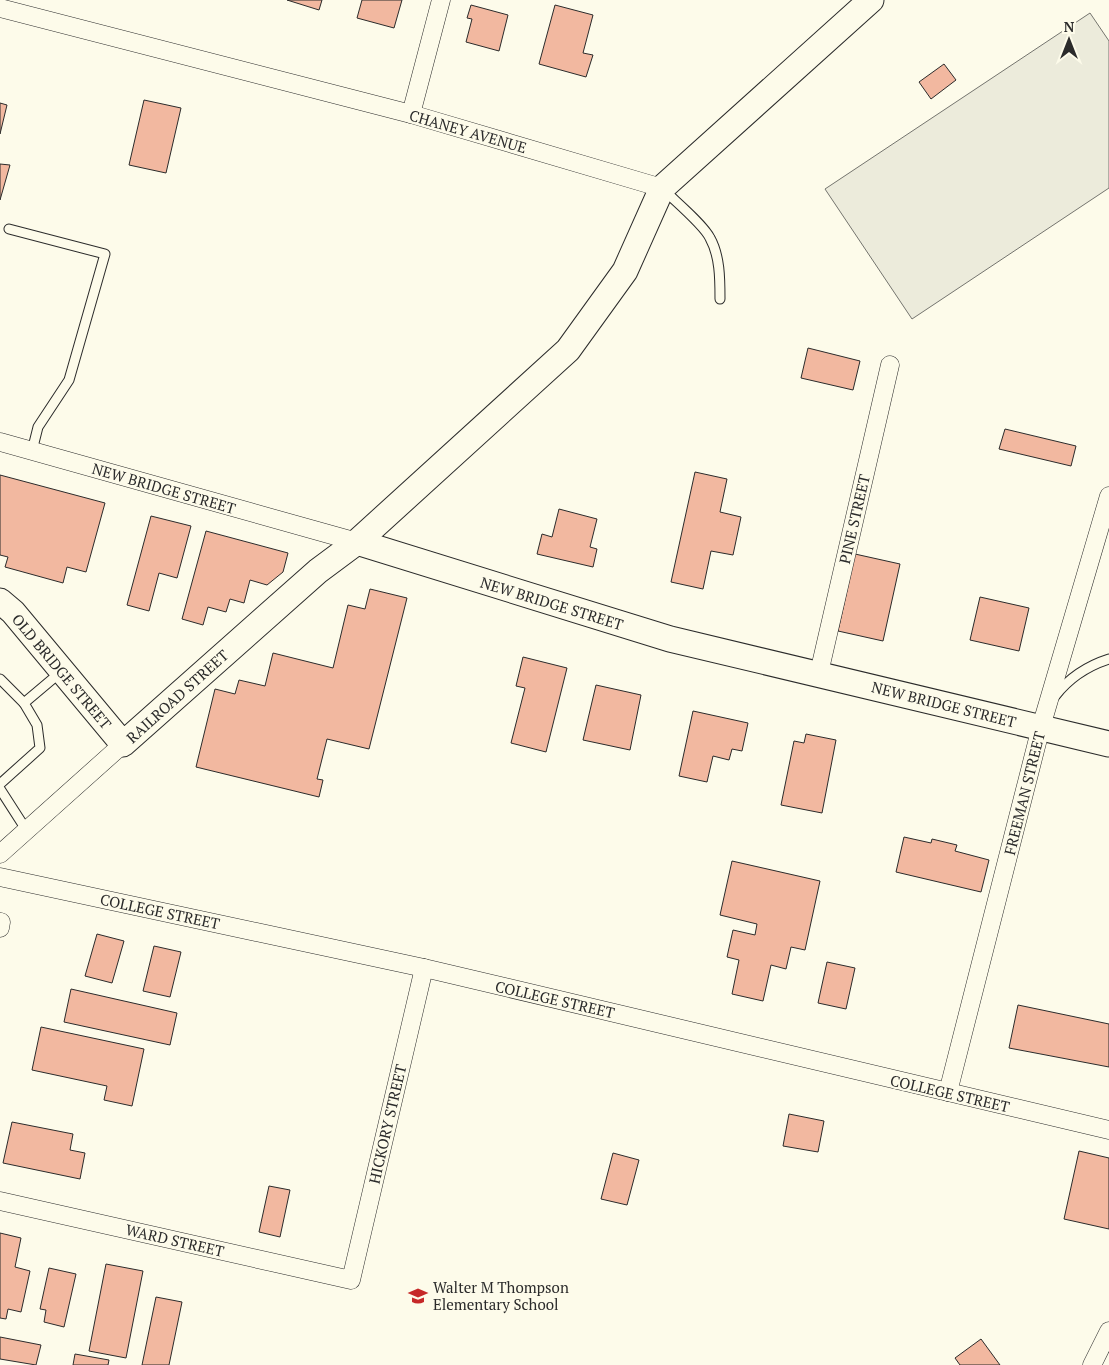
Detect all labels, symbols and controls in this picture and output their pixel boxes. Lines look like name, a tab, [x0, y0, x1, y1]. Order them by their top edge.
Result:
north arrow	[1044, 15, 1094, 65]
text: N	[1064, 17, 1075, 36]
street label: CHANEY AVENUE	[407, 105, 529, 157]
street label: NEW BRIDGE STREET	[90, 458, 238, 518]
street label: PINE STREET	[834, 472, 874, 566]
street label: NEW BRIDGE STREET	[478, 572, 626, 634]
street label: OLD BRIDGE STREET	[8, 609, 116, 733]
street label: RAILROAD STREET	[122, 645, 232, 747]
street label: NEW BRIDGE STREET	[870, 676, 1018, 732]
street label: FREEMAN STREET	[999, 729, 1049, 857]
street label: COLLEGE STREET	[98, 889, 222, 933]
street label: COLLEGE STREET	[493, 976, 617, 1022]
street label: HICKORY STREET	[364, 1062, 410, 1186]
street label: COLLEGE STREET	[888, 1070, 1012, 1116]
street label: WARD STREET	[124, 1219, 226, 1261]
place label: Walter M Thompson Elementary School	[433, 1277, 569, 1314]
school or university icon: Walter M Thompson Elementary School	[407, 1285, 429, 1307]

